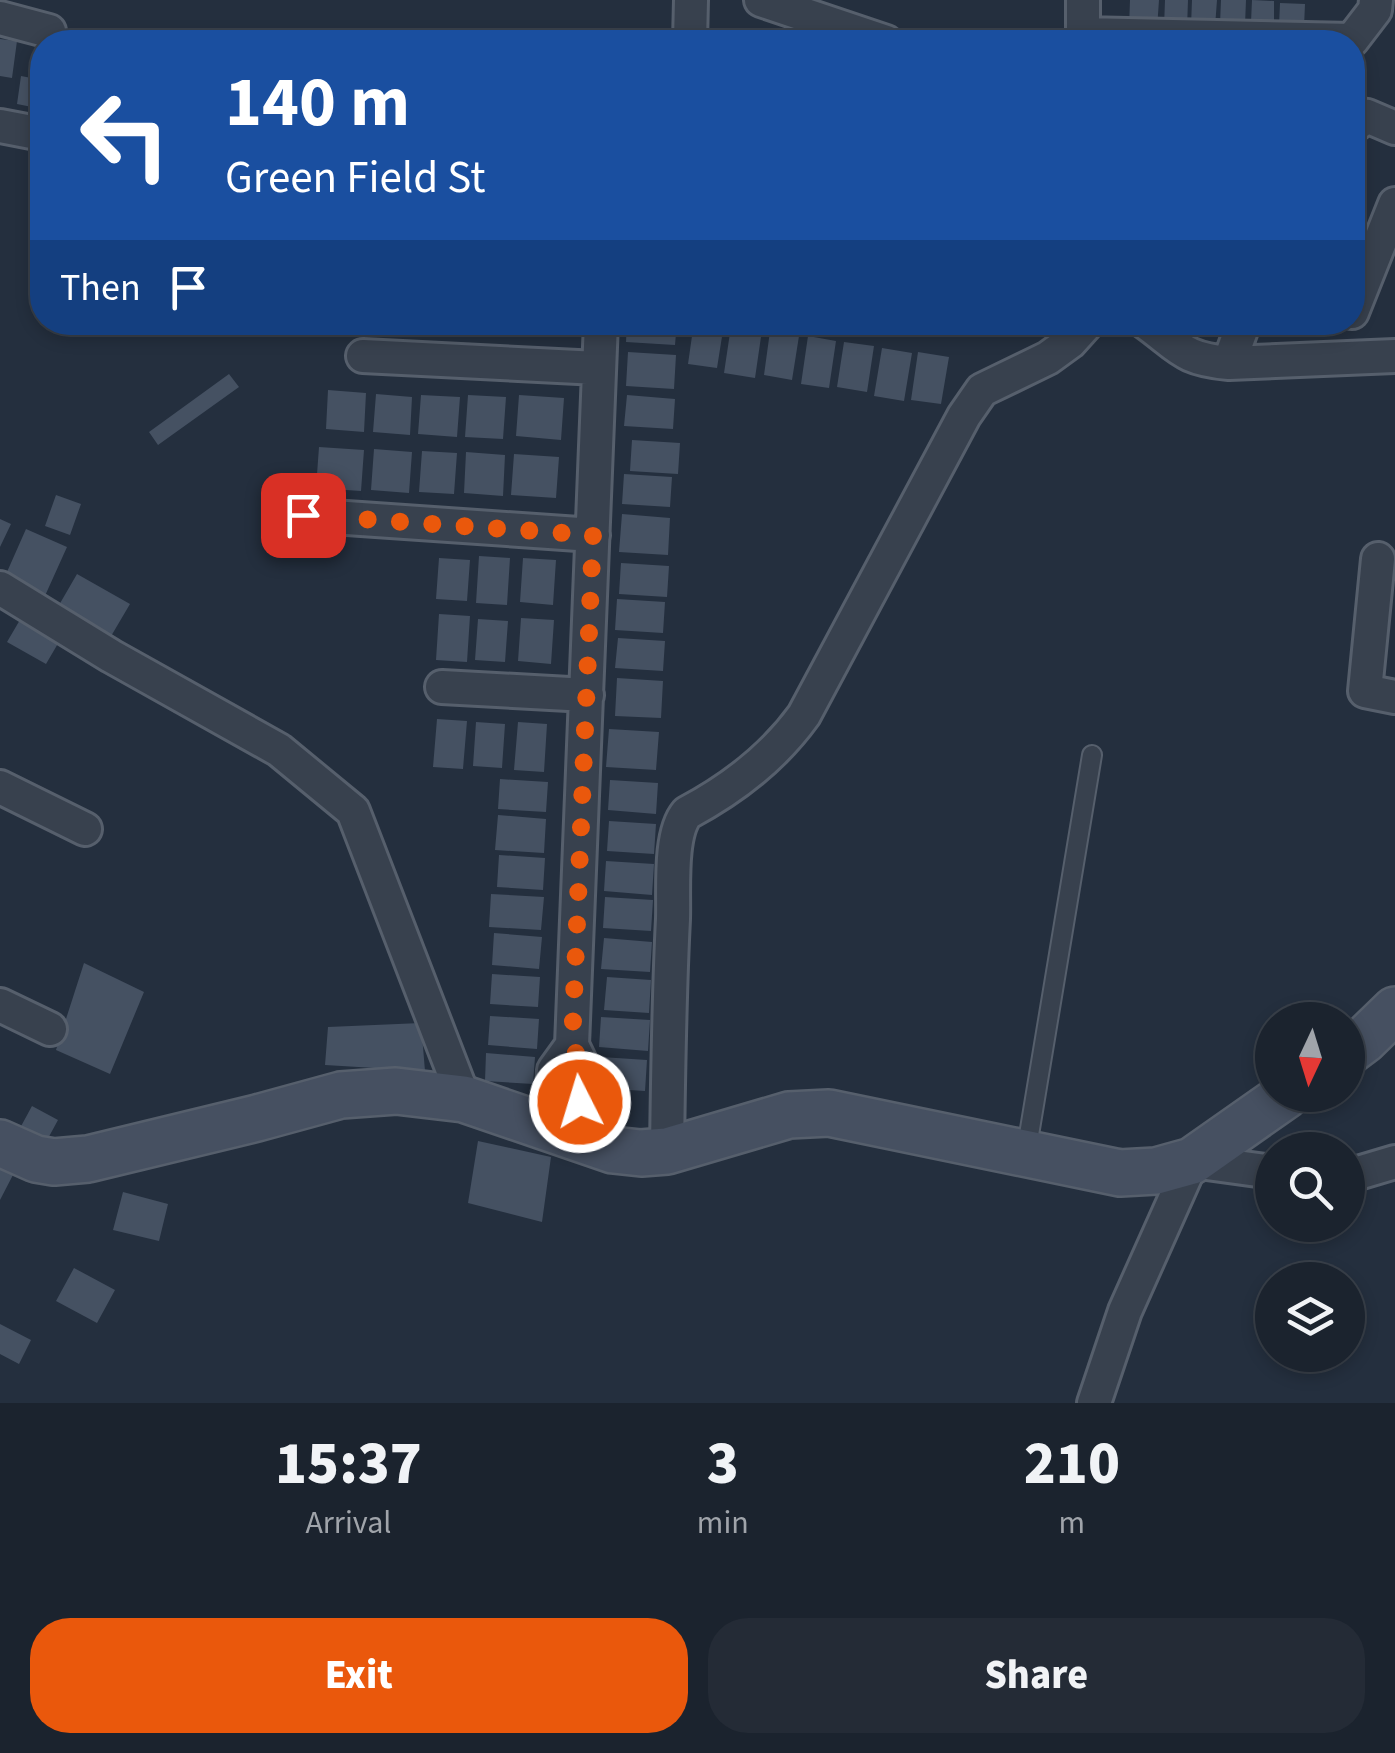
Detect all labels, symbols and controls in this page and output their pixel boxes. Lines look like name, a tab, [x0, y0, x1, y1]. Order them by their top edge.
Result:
text: 140 m	[225, 53, 410, 153]
icon: left	[60, 70, 190, 200]
text: Green Field St	[225, 146, 485, 210]
icon: arrive	[161, 260, 216, 315]
text: Then	[60, 261, 141, 315]
pin	[261, 473, 346, 558]
icon: arrive	[276, 488, 331, 543]
north arrow	[1255, 1002, 1365, 1112]
map controls	[1255, 1002, 1365, 1372]
position arrow	[528, 1050, 632, 1154]
button: search	[1255, 1132, 1365, 1242]
button: layers	[1255, 1262, 1365, 1372]
text: 15:37	[275, 1422, 422, 1507]
text: 3	[707, 1422, 739, 1507]
text: 210	[1024, 1422, 1120, 1507]
text: Arrival	[305, 1500, 391, 1546]
text: min	[697, 1500, 749, 1546]
text: m	[1059, 1500, 1085, 1546]
button: Exit	[30, 1618, 688, 1733]
button: Share	[708, 1618, 1365, 1733]

